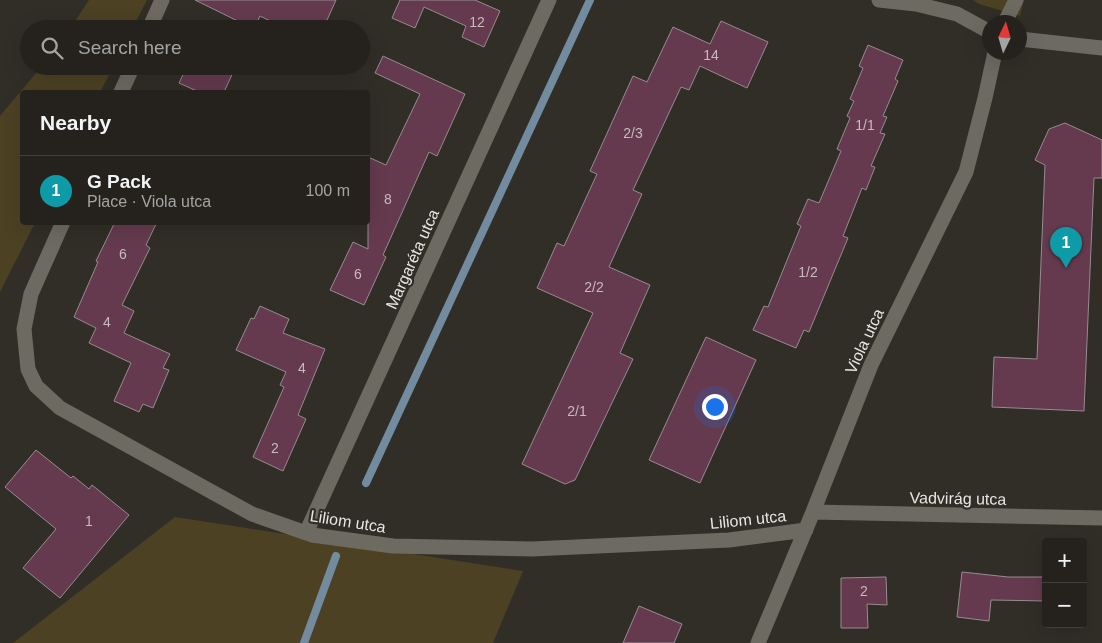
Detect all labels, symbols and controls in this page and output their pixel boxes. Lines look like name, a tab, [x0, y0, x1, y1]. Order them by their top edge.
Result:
house number: 12	[469, 14, 485, 30]
north arrow	[982, 15, 1027, 60]
search box	[20, 20, 370, 75]
icon: search	[38, 34, 66, 62]
text: Search here	[78, 37, 182, 58]
house number: 14	[703, 47, 719, 63]
text: Nearby	[40, 111, 111, 134]
house number: 1/1	[855, 117, 875, 133]
house number: 2/3	[623, 125, 643, 141]
text: G Pack	[87, 171, 151, 192]
text: 1	[52, 182, 60, 199]
text: 100 m	[306, 182, 350, 199]
house number: 8	[384, 191, 392, 207]
text: Place · Viola utca	[87, 193, 211, 210]
street label: Margaréta utca	[383, 207, 442, 312]
pin: 1	[1050, 227, 1082, 268]
house number: 6	[119, 246, 127, 262]
house number: 1/2	[798, 264, 818, 280]
house number: 6	[354, 266, 362, 282]
house number: 2/2	[584, 279, 604, 295]
street label: Viola utca	[842, 306, 887, 377]
house number: 4	[103, 314, 111, 330]
house number: 4	[298, 360, 306, 376]
your location	[702, 394, 728, 420]
house number: 2/1	[567, 403, 587, 419]
house number: 2	[271, 440, 279, 456]
street label: Vadvirág utca	[910, 489, 1007, 508]
street label: Liliom utca	[309, 507, 387, 536]
street label: Liliom utca	[709, 507, 787, 532]
house number: 1	[85, 513, 93, 529]
map controls	[1042, 538, 1087, 628]
button: +	[1042, 538, 1087, 583]
house number: 2	[860, 583, 868, 599]
button: −	[1042, 583, 1087, 628]

